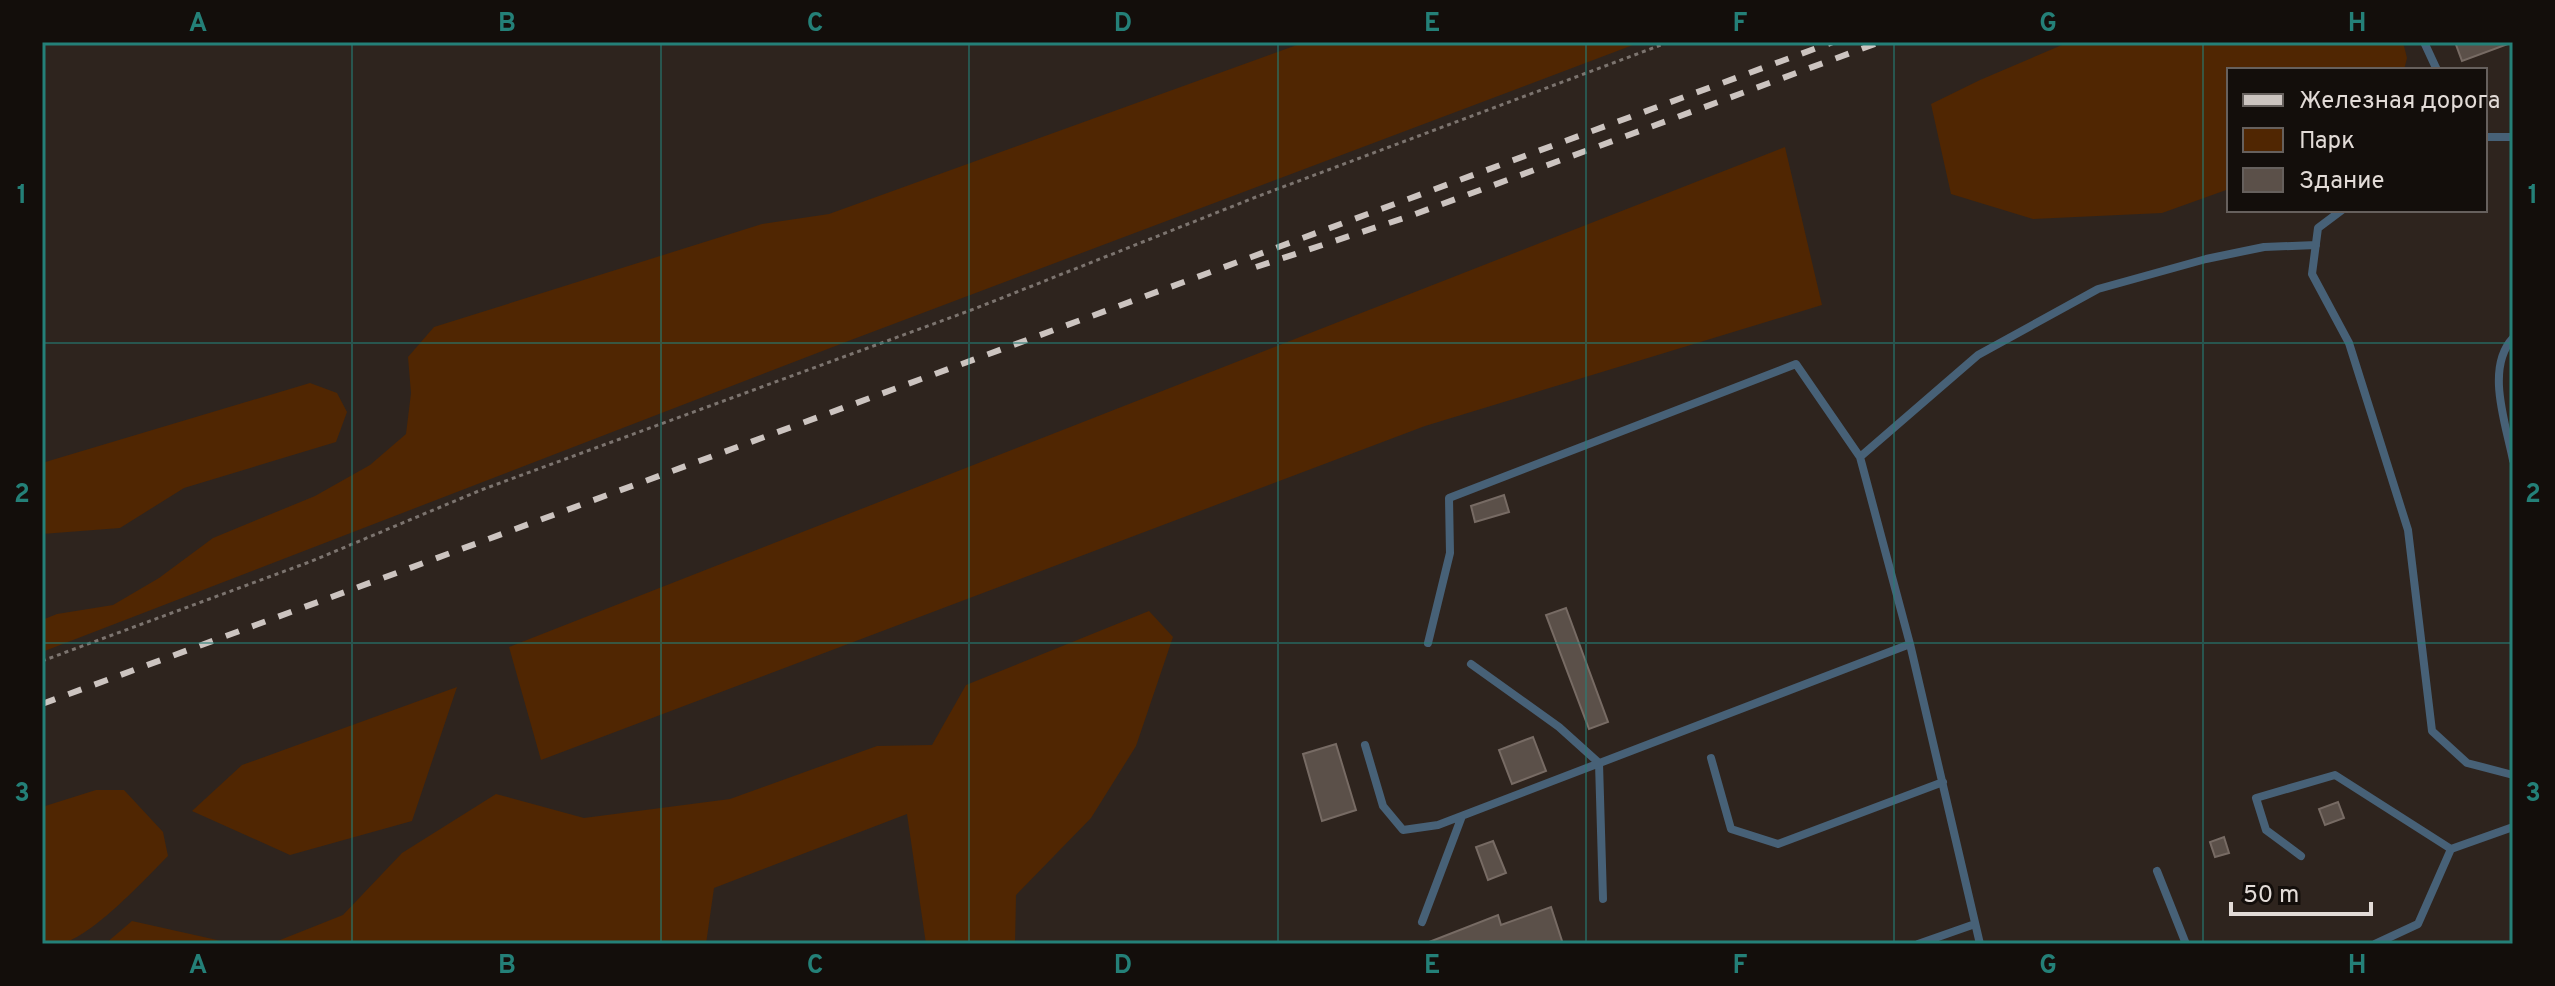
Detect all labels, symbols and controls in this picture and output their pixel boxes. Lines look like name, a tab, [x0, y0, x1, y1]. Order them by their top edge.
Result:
text: A	[189, 8, 207, 41]
text: B	[498, 8, 516, 41]
text: C	[807, 8, 823, 41]
text: D	[1114, 8, 1132, 41]
text: E	[1424, 8, 1440, 41]
text: F	[1733, 8, 1748, 41]
text: G	[2039, 8, 2057, 41]
text: H	[2348, 8, 2366, 41]
legend	[2227, 68, 2487, 212]
text: Железная дорога	[2299, 87, 2500, 117]
text: Парк	[2299, 127, 2355, 157]
text: Здание	[2299, 167, 2385, 197]
text: 1	[17, 180, 27, 213]
text: 1	[2528, 180, 2538, 213]
text: 2	[14, 479, 30, 512]
text: 2	[2525, 479, 2541, 512]
text: 3	[14, 778, 30, 811]
text: 3	[2525, 778, 2541, 811]
scale bar	[2231, 866, 2371, 916]
text: 50 m	[2243, 881, 2299, 911]
text: A	[189, 950, 207, 983]
text: B	[498, 950, 516, 983]
text: C	[807, 950, 823, 983]
text: D	[1114, 950, 1132, 983]
text: E	[1424, 950, 1440, 983]
text: F	[1733, 950, 1748, 983]
text: G	[2039, 950, 2057, 983]
text: H	[2348, 950, 2366, 983]

